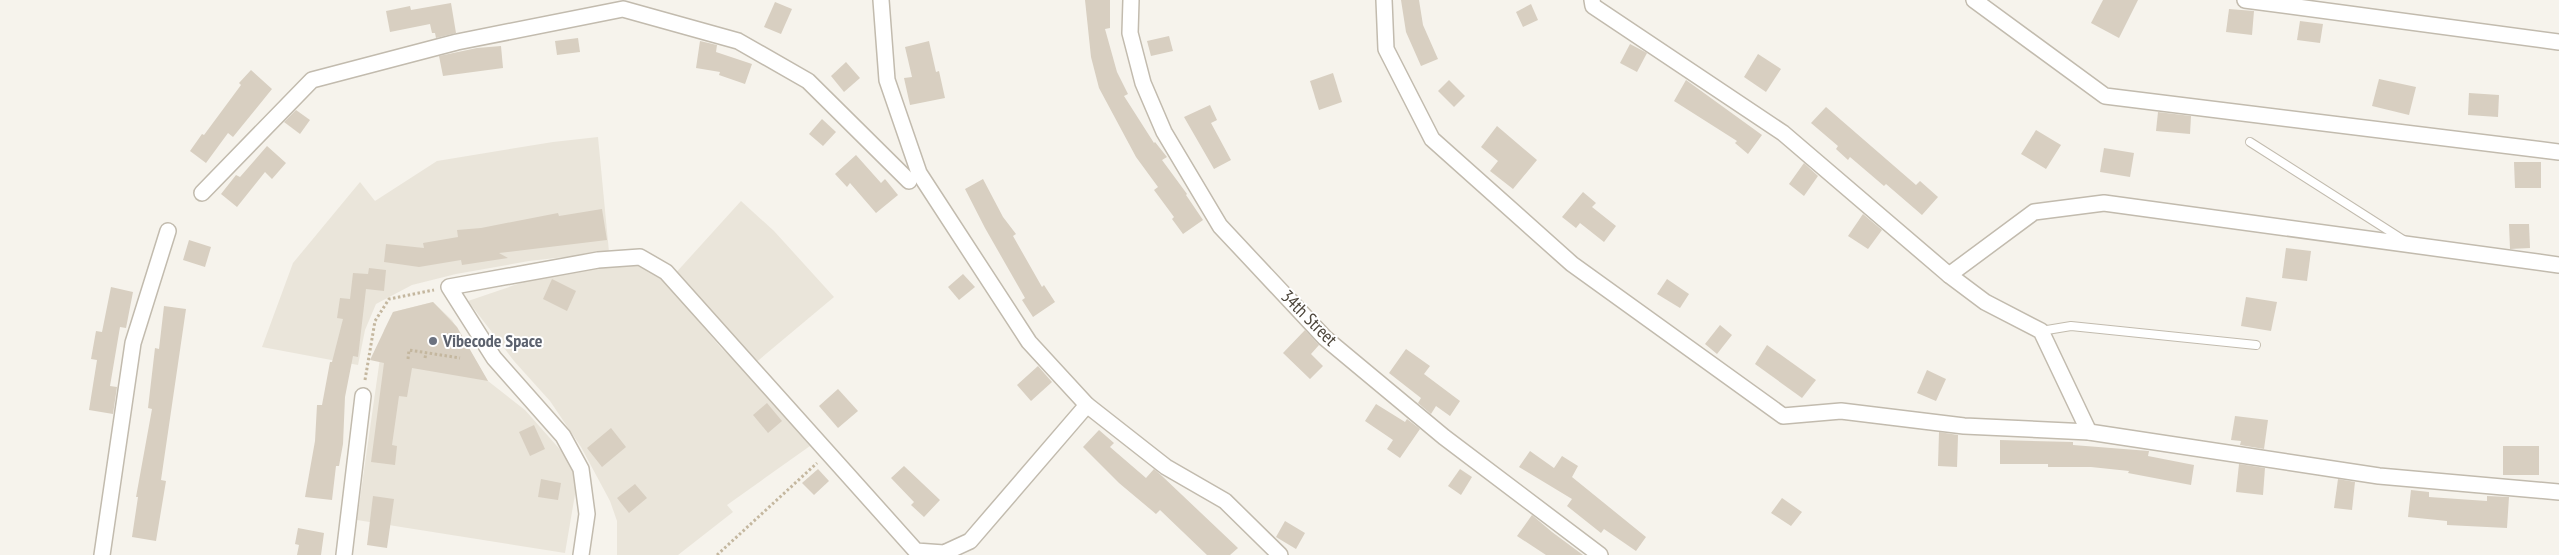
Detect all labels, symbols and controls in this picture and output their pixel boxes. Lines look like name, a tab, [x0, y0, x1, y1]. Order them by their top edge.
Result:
street label: 34th Street	[1276, 285, 1342, 351]
place label: Vibecode Space	[442, 329, 543, 352]
marker: Vibecode Space	[427, 335, 439, 347]

